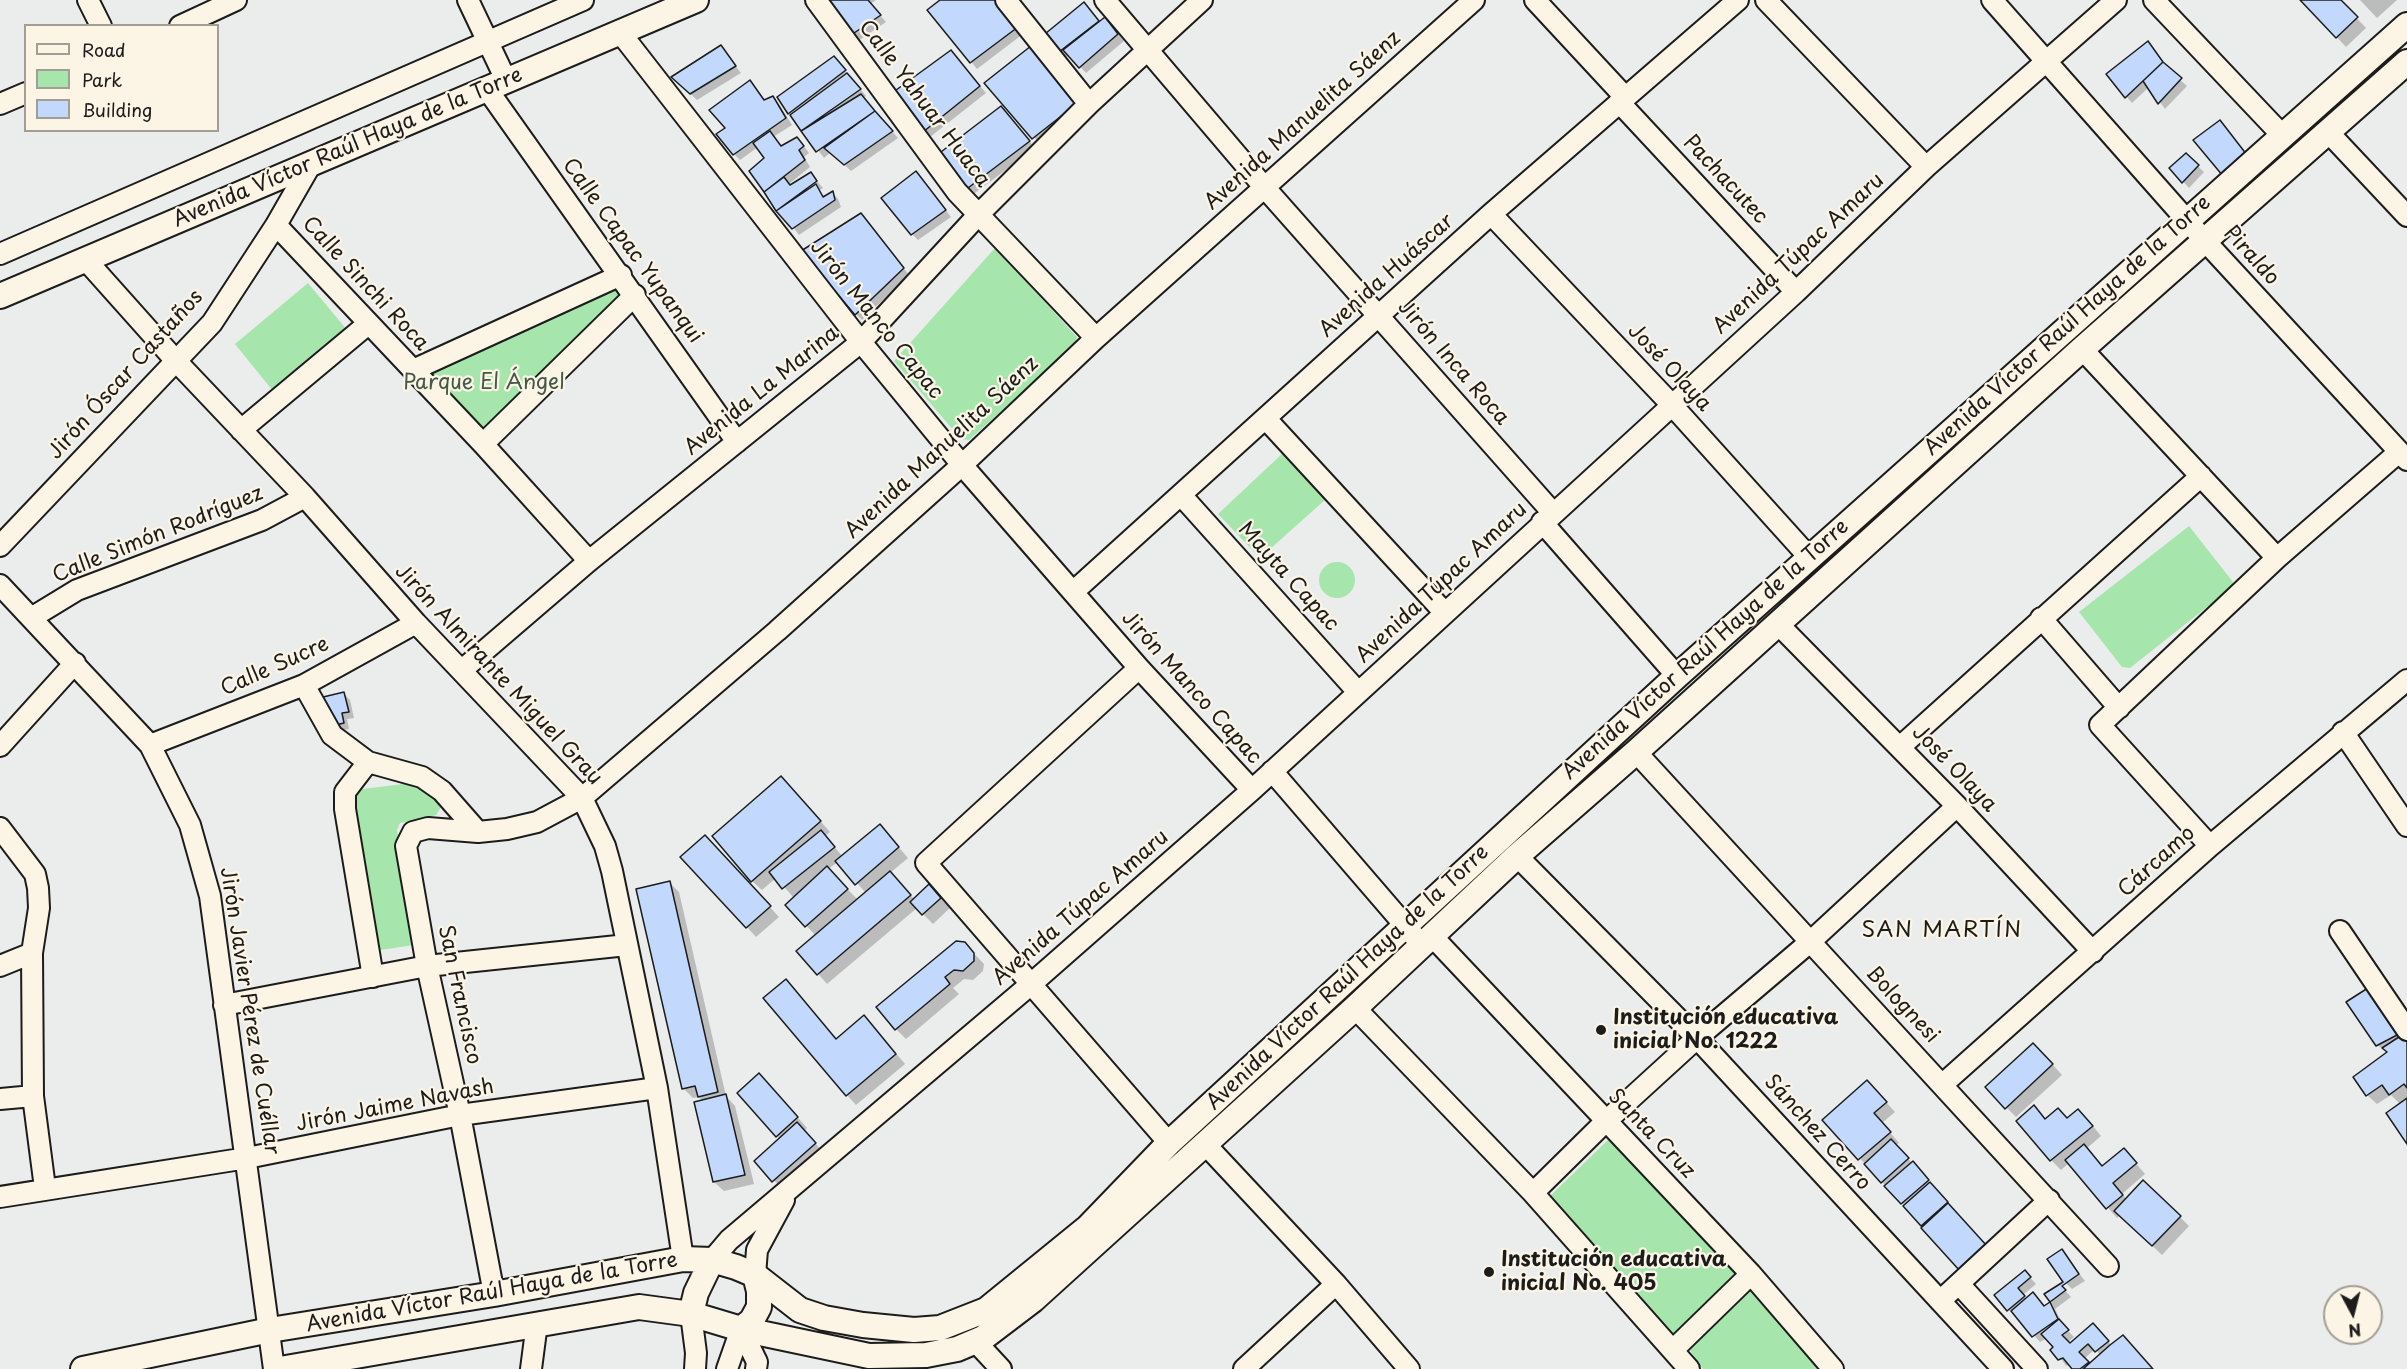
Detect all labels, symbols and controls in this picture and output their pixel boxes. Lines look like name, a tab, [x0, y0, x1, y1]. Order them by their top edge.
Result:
street label: Calle Yahuar Huaca	[853, 15, 995, 193]
legend	[24, 24, 219, 132]
street label: Avenida Manuelita Sáenz	[1200, 26, 1406, 216]
text: Road	[82, 36, 126, 63]
street label: Avenida Víctor Raúl Haya de la Torre	[170, 63, 526, 233]
text: Park	[82, 66, 122, 93]
text: Building	[82, 96, 152, 123]
street label: Pachacutec	[1678, 130, 1772, 230]
street label: Calle Capac Yupanqui	[557, 154, 707, 348]
street label: Avenida Túpac Amaru	[1708, 168, 1890, 340]
street label: Avenida Víctor Raúl Haya de la Torre	[1920, 191, 2216, 461]
street label: Avenida Huáscar	[1315, 209, 1459, 343]
street label: Calle Sinchi Roca	[296, 212, 434, 356]
street label: Piraldo	[2218, 221, 2284, 291]
street label: Jirón Manco Capac	[804, 235, 948, 405]
street label: Jirón Óscar Castaños	[43, 285, 209, 465]
street label: Jirón Inca Roca	[1392, 295, 1514, 431]
street label: José Olaya	[1622, 319, 1716, 417]
street label: Avenida La Marina	[680, 321, 844, 461]
street label: Avenida Manuelita Sáenz	[840, 352, 1044, 544]
park label: Parque El Ángel	[403, 370, 565, 396]
street label: Calle Simón Rodríguez	[49, 481, 267, 589]
street label: Avenida Túpac Amaru	[1351, 497, 1533, 669]
street label: Avenida Víctor Raúl Haya de la Torre	[1558, 515, 1854, 785]
street label: Mayta Capac	[1232, 517, 1344, 637]
street label: Jirón Almirante Miguel Grau	[389, 559, 607, 791]
street label: Jirón Manco Capac	[1116, 606, 1266, 770]
street label: Calle Sucre	[217, 632, 333, 702]
street label: José Olaya	[1906, 720, 2002, 818]
street label: Cárcamo	[2113, 821, 2201, 903]
street label: Avenida Túpac Amaru	[988, 825, 1174, 991]
street label: Avenida Víctor Raúl Haya de la Torre	[1202, 840, 1494, 1116]
street label: Jirón Javier Pérez de Cuéllar	[214, 866, 284, 1156]
district label: SAN MARTÍN	[1863, 918, 2021, 944]
street label: San Francisco	[432, 923, 486, 1067]
street label: Bolognesi	[1860, 961, 1944, 1049]
place label: Institución educativa inicial No. 1222	[1613, 1005, 1838, 1055]
marker: Institución educativa inicial No. 1222	[1594, 1023, 1608, 1037]
street label: Sánchez Cerro	[1758, 1070, 1876, 1196]
street label: Jirón Jaime Navash	[294, 1074, 496, 1138]
street label: Santa Cruz	[1602, 1084, 1700, 1184]
place label: Institución educativa inicial No. 405	[1501, 1247, 1726, 1297]
street label: Avenida Víctor Raúl Haya de la Torre	[304, 1248, 680, 1338]
marker: Institución educativa inicial No. 405	[1482, 1265, 1496, 1279]
north arrow	[2323, 1285, 2383, 1345]
text: N	[2347, 1318, 2363, 1344]

